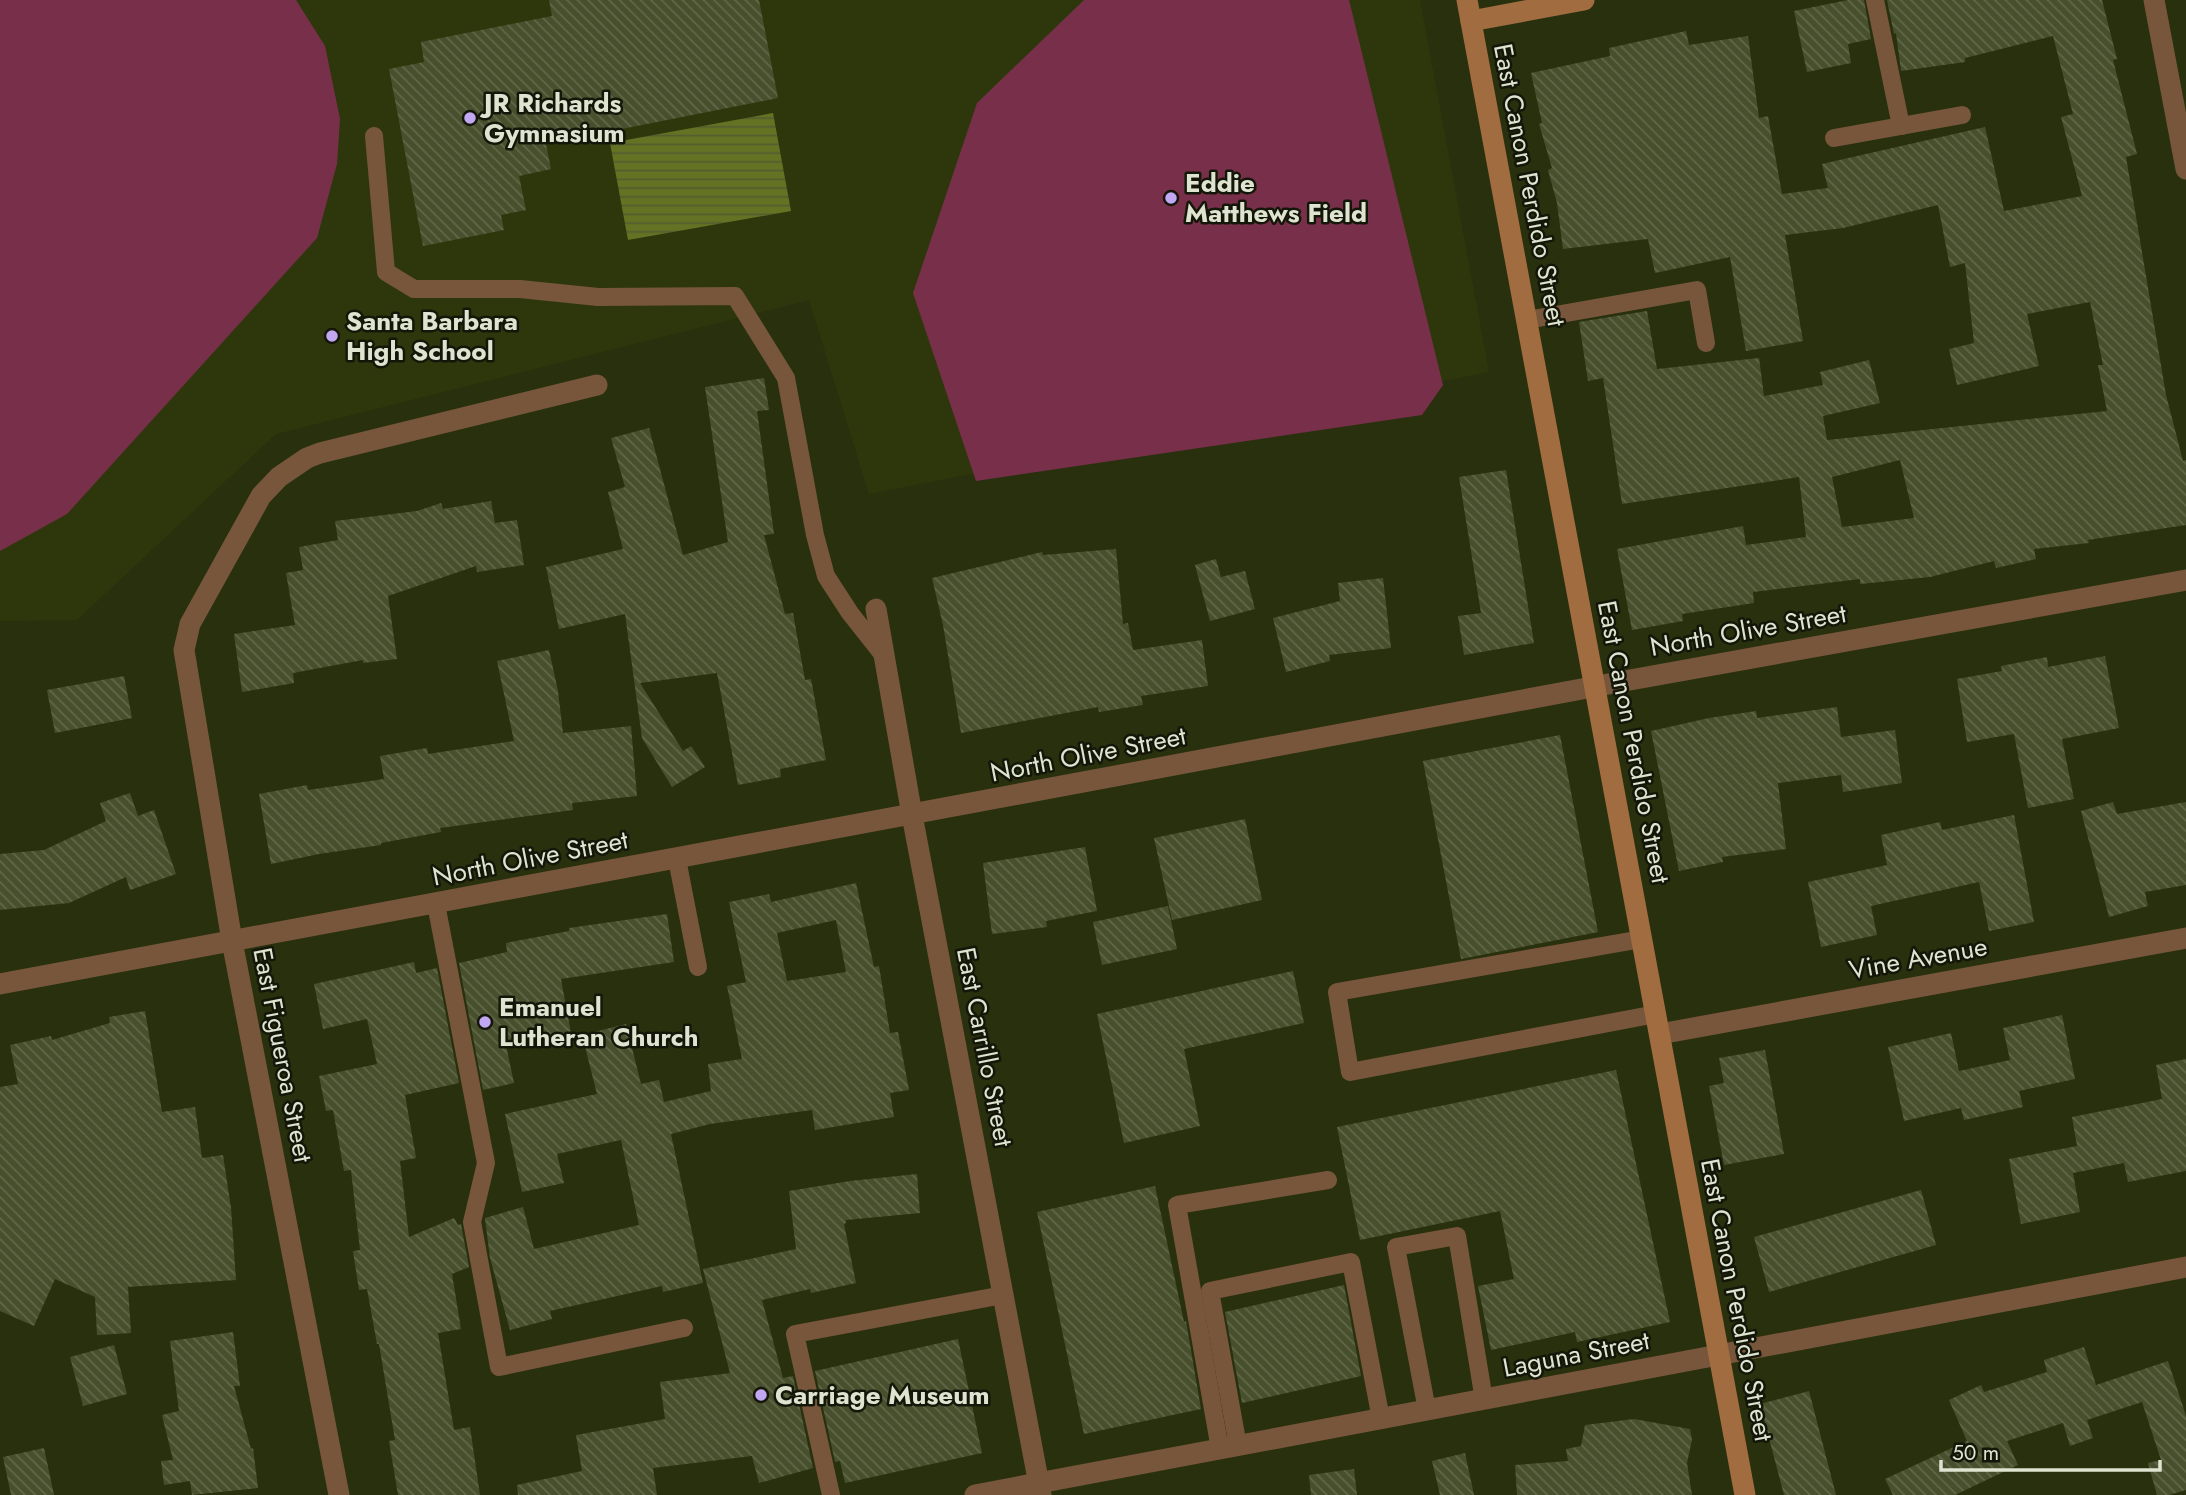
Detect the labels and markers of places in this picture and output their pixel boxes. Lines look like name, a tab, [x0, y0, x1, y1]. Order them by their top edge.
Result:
place label: JR Richards Gymnasium	[479, 84, 625, 152]
marker: JR Richards Gymnasium	[462, 110, 478, 126]
place label: Eddie Matthews Field	[1185, 164, 1367, 232]
marker: Eddie Matthews Field	[1163, 190, 1179, 206]
place label: Santa Barbara High School	[346, 302, 518, 370]
marker: Santa Barbara High School	[324, 328, 340, 344]
place label: Emanuel Lutheran Church	[499, 988, 698, 1056]
marker: Emanuel Lutheran Church	[477, 1014, 493, 1030]
place label: Carriage Museum	[775, 1376, 990, 1414]
marker: Carriage Museum	[753, 1387, 769, 1403]

